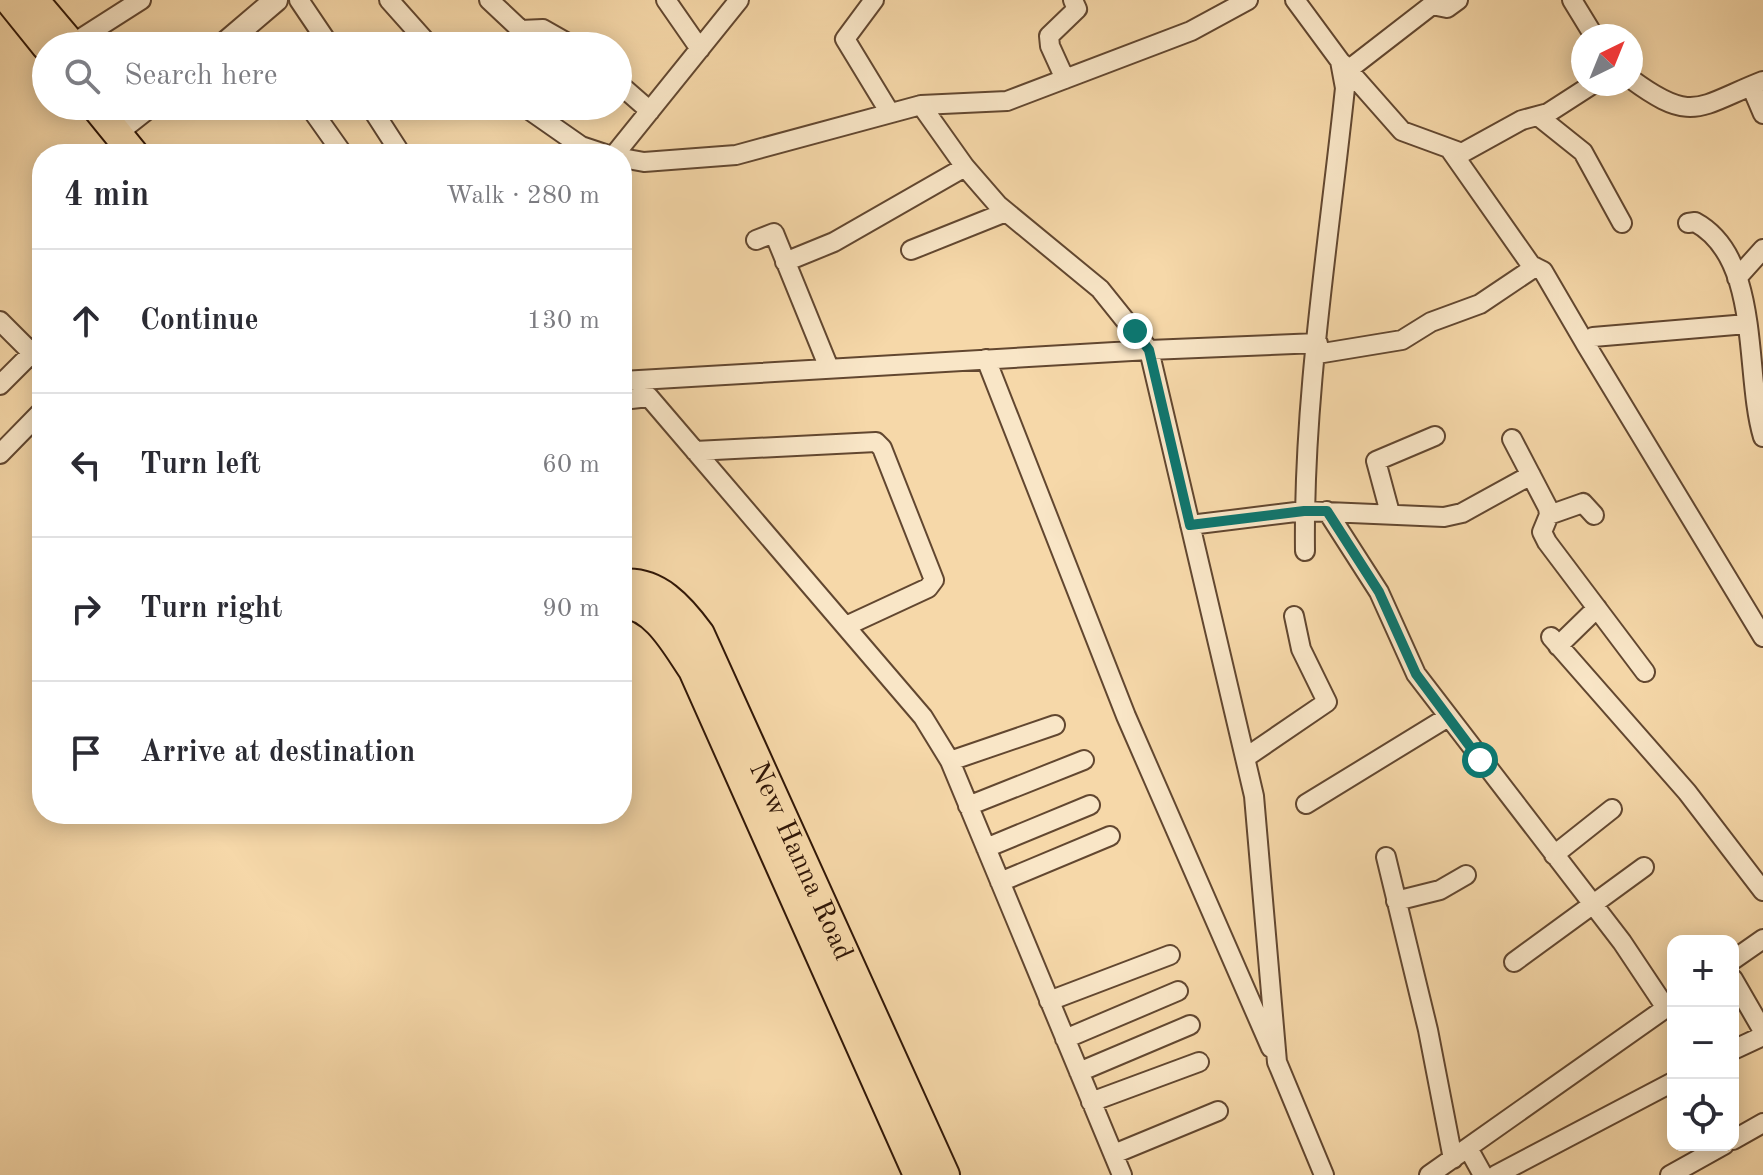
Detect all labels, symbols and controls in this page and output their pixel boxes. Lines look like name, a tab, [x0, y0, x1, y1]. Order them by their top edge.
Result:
north arrow	[1571, 24, 1643, 96]
search box	[32, 32, 632, 120]
icon: search	[60, 54, 104, 98]
text: Search here	[124, 61, 278, 91]
text: 4 min	[64, 179, 149, 213]
text: Walk · 280 m	[446, 183, 600, 209]
icon: ahead	[64, 299, 108, 343]
text: Continue	[140, 306, 259, 336]
text: 130 m	[527, 308, 600, 334]
route end	[1117, 313, 1153, 349]
icon: left	[64, 443, 108, 487]
text: Turn left	[140, 450, 261, 480]
text: 60 m	[542, 452, 600, 478]
icon: right	[64, 587, 108, 631]
text: Turn right	[140, 594, 282, 624]
text: 90 m	[542, 596, 600, 622]
icon: arrive	[64, 731, 108, 775]
text: Arrive at destination	[140, 738, 415, 768]
route start	[1462, 742, 1498, 778]
street label: New Hanna Road	[743, 758, 857, 965]
map controls	[1667, 935, 1739, 1151]
button: +	[1667, 935, 1739, 1007]
button: −	[1667, 1007, 1739, 1079]
button: locate	[1667, 1079, 1739, 1151]

